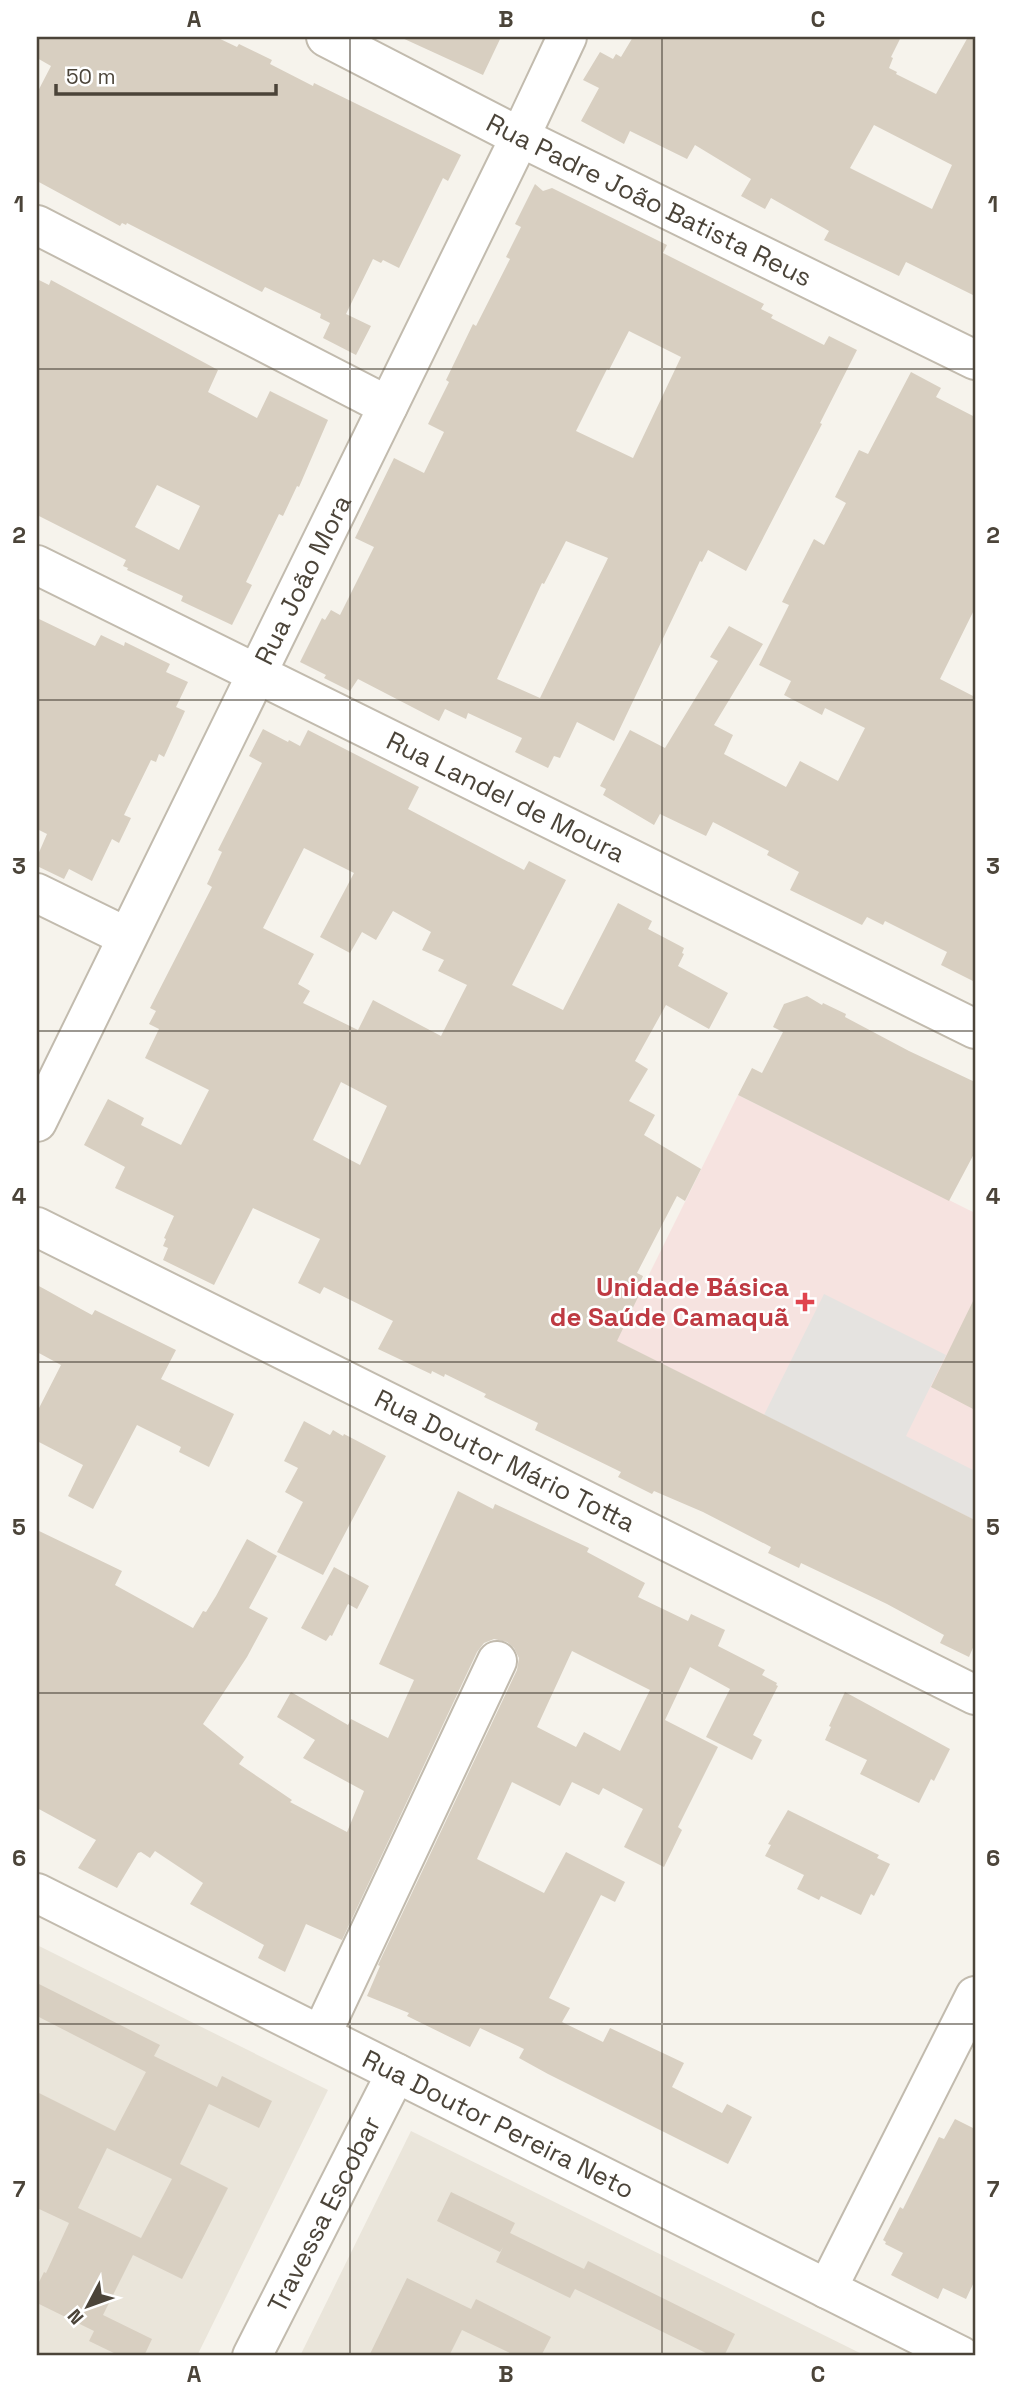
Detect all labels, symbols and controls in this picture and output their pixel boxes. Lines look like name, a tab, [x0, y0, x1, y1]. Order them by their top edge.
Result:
text: A	[187, 4, 202, 34]
text: B	[498, 4, 514, 34]
text: C	[811, 4, 825, 34]
scale bar	[56, 52, 276, 96]
text: 50 m	[66, 63, 116, 90]
street label: Rua Padre João Batista Reus	[481, 106, 817, 294]
text: 1	[14, 189, 24, 219]
text: 1	[988, 189, 998, 219]
street label: Rua João Mora	[247, 489, 359, 670]
text: 2	[12, 520, 26, 550]
text: 2	[986, 520, 1000, 550]
street label: Rua Landel de Moura	[381, 724, 631, 870]
text: 3	[12, 851, 26, 881]
text: 3	[986, 851, 1000, 881]
text: 4	[12, 1181, 27, 1211]
text: 4	[986, 1181, 1001, 1211]
place label: Unidade Básica de Saúde Camaquã	[550, 1270, 789, 1334]
marker: Unidade Básica de Saúde Camaquã	[795, 1292, 815, 1312]
street label: Rua Doutor Mário Totta	[369, 1381, 641, 1540]
text: 5	[12, 1512, 26, 1542]
text: 5	[986, 1512, 1000, 1542]
text: 6	[12, 1843, 26, 1873]
text: 6	[986, 1843, 1000, 1873]
street label: Rua Doutor Pereira Neto	[357, 2042, 640, 2207]
street label: Travessa Escobar	[260, 2110, 388, 2318]
text: 7	[13, 2174, 26, 2204]
text: 7	[987, 2174, 1000, 2204]
north arrow	[52, 2270, 122, 2340]
text: N	[62, 2304, 89, 2330]
text: A	[187, 2359, 202, 2389]
text: B	[498, 2359, 514, 2389]
text: C	[811, 2359, 825, 2389]

